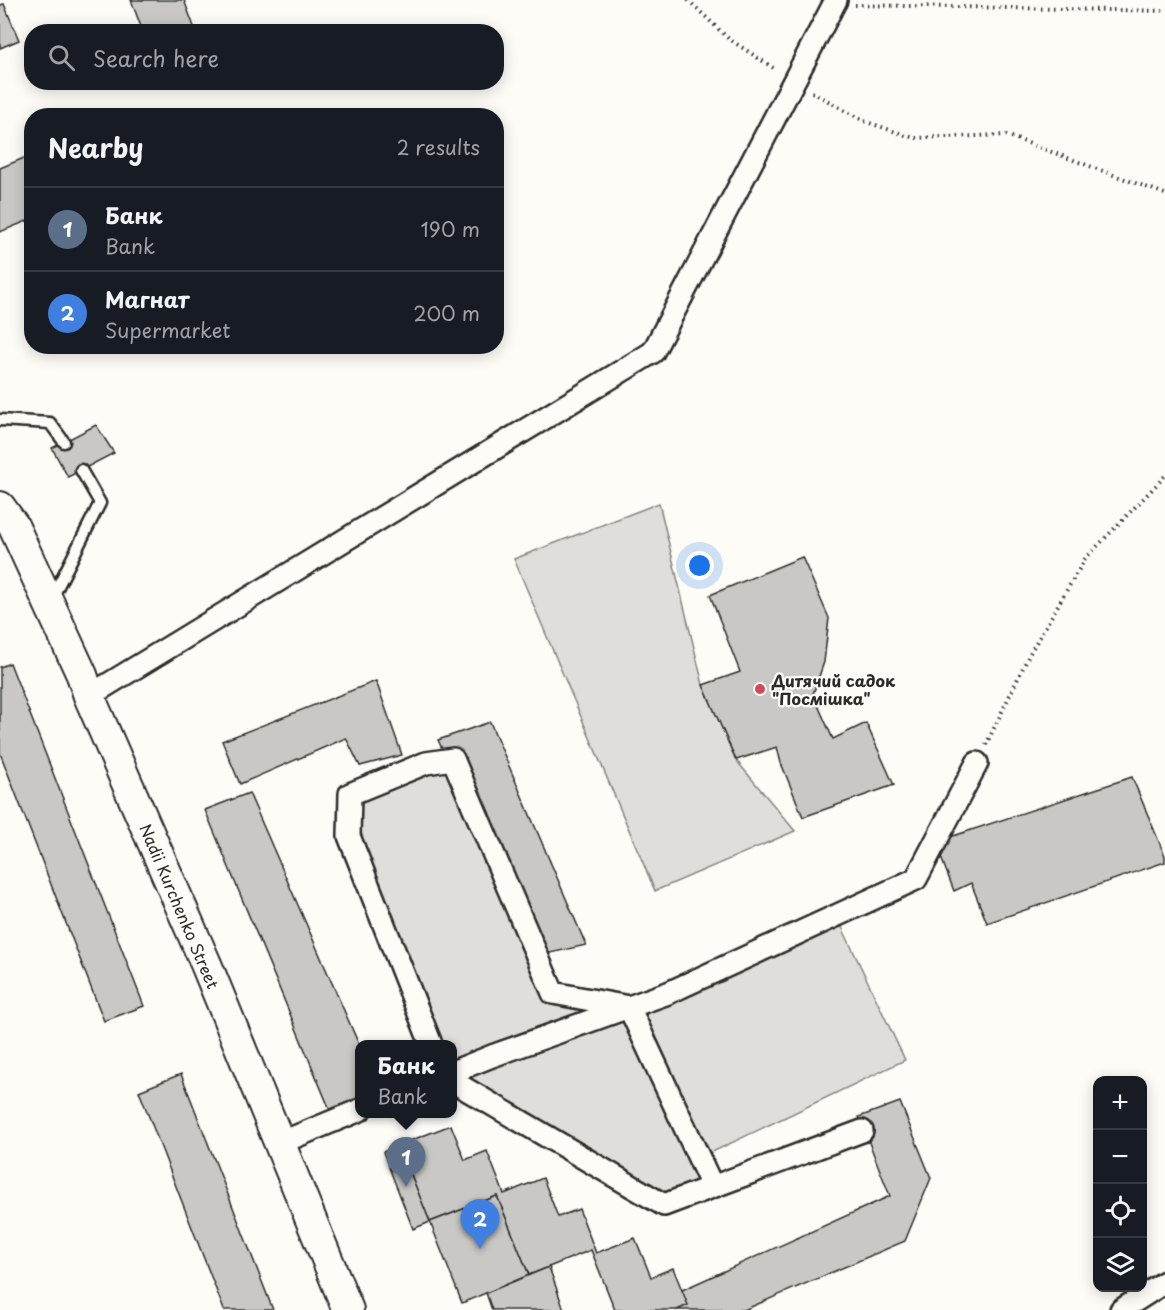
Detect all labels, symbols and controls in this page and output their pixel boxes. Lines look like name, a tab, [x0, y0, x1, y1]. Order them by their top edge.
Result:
search box	[24, 24, 504, 90]
icon: search	[45, 41, 78, 74]
text: Search here	[93, 41, 219, 74]
text: Nearby	[48, 128, 143, 167]
text: 2 results	[397, 132, 480, 162]
text: Банк	[105, 198, 163, 231]
text: 1	[63, 214, 72, 244]
text: 190 m	[421, 214, 480, 244]
text: Bank	[105, 231, 155, 261]
text: Магнат	[105, 282, 189, 315]
text: 2	[60, 298, 75, 328]
text: 200 m	[413, 298, 480, 328]
text: Supermarket	[105, 315, 231, 345]
your location	[685, 551, 714, 580]
place label: Дитячий садок "Посмішка"	[771, 668, 896, 710]
marker: Дитячий садок "Посмішка"	[753, 682, 767, 696]
street label: Nadii Kurchenko Street	[134, 820, 226, 993]
popup	[355, 1040, 457, 1118]
text: Банк	[377, 1048, 435, 1081]
map controls	[1093, 1076, 1147, 1292]
button: +	[1093, 1076, 1147, 1130]
text: Bank	[377, 1081, 427, 1111]
button: −	[1093, 1130, 1147, 1184]
pin: 1	[386, 1138, 426, 1187]
button: locate	[1093, 1184, 1147, 1238]
pin: 2	[460, 1200, 500, 1249]
button: layers	[1093, 1238, 1147, 1292]

